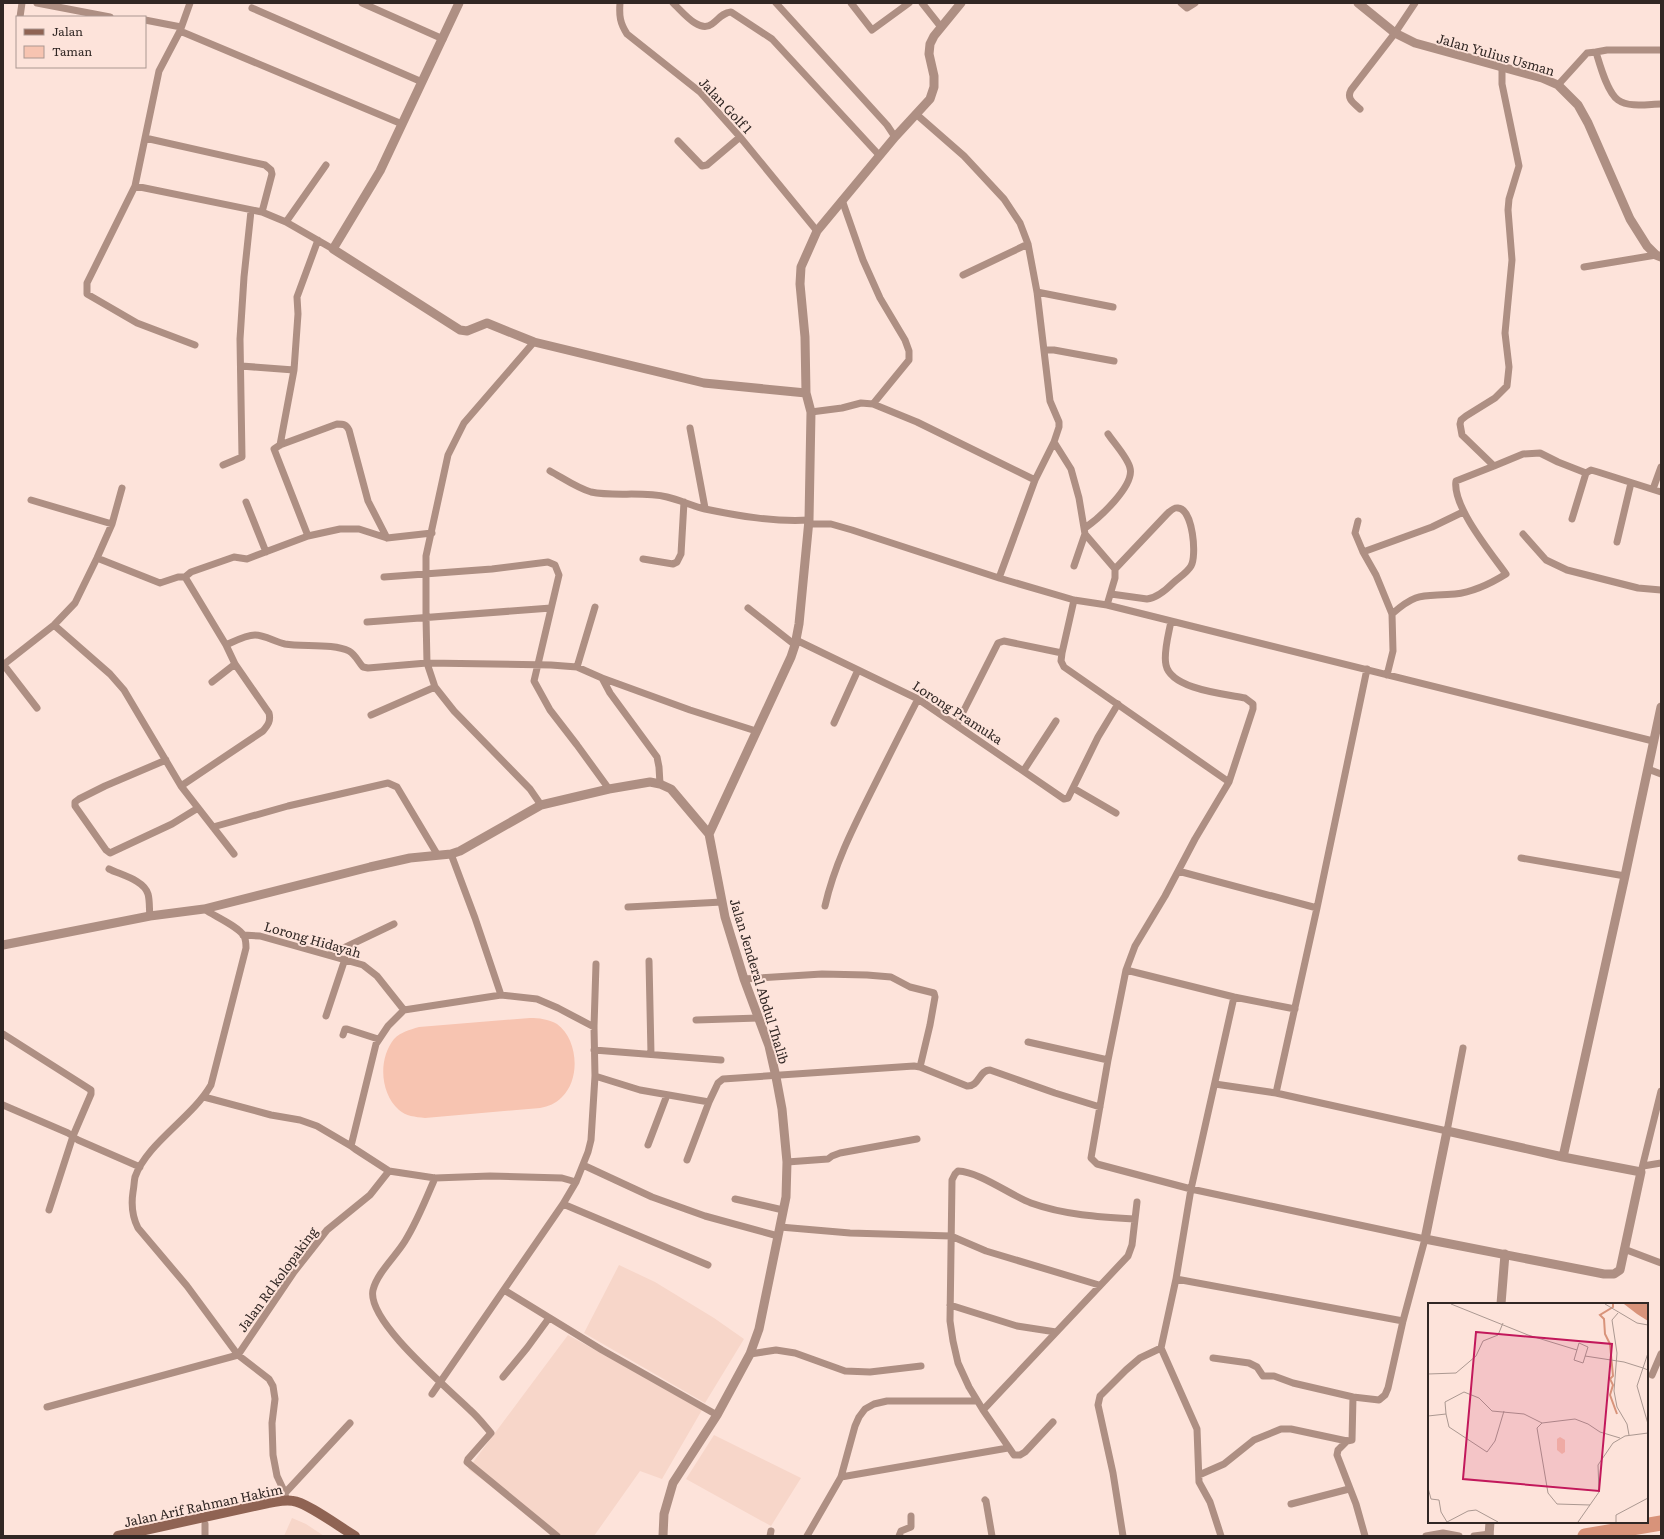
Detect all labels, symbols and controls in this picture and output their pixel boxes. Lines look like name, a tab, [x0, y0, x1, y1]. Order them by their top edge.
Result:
legend	[16, 16, 146, 68]
text: Jalan	[52, 22, 83, 40]
street label: Jalan Yulius Usman	[1435, 28, 1558, 80]
text: Taman	[52, 42, 92, 60]
street label: Jalan Golf 1	[695, 73, 757, 137]
street label: Lorong Pramuka	[909, 676, 1007, 748]
street label: Jalan Jenderal Abdul Thalib	[726, 896, 794, 1066]
street label: Lorong Hidayah	[262, 916, 364, 962]
street label: Jalan Rd kolopaking	[232, 1222, 322, 1335]
inset map	[1428, 1303, 1648, 1523]
street label: Jalan Arif Rahman Hakim	[122, 1479, 284, 1531]

